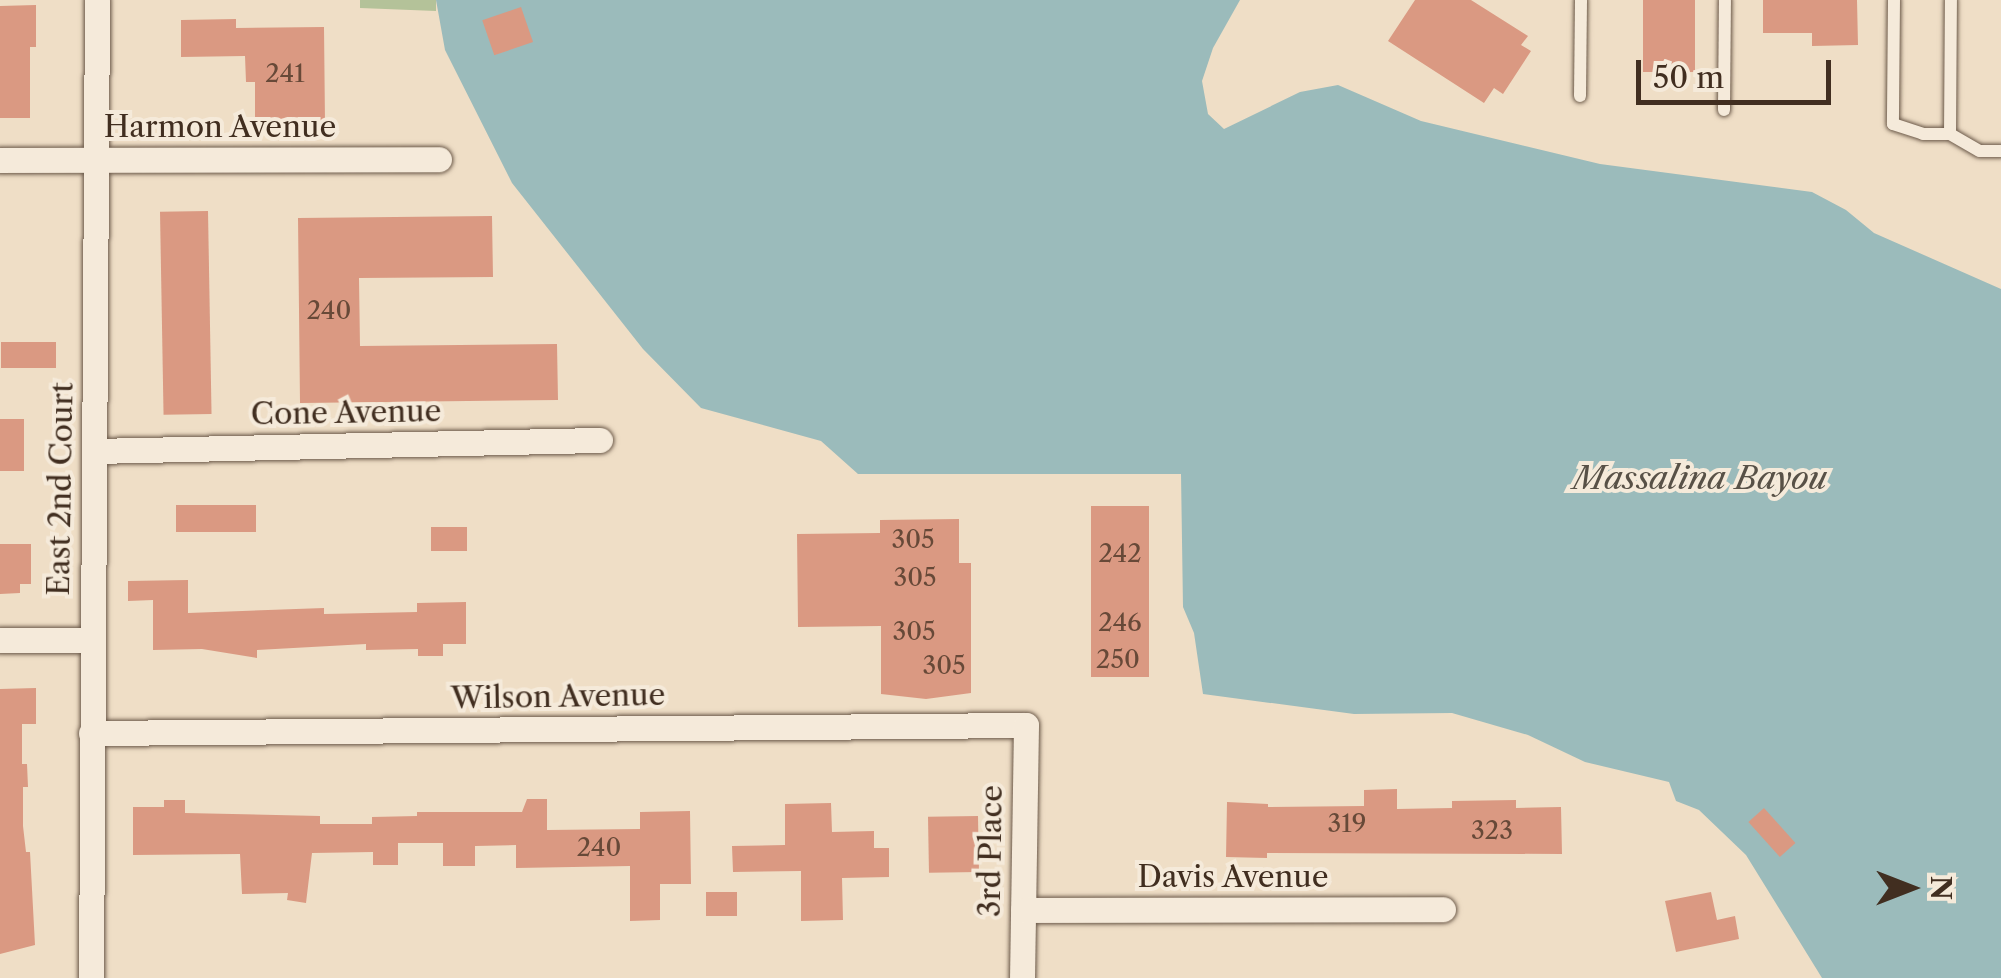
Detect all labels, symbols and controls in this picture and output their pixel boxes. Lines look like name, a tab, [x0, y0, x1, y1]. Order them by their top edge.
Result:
scale bar	[1641, 40, 1836, 102]
house number: 241	[265, 59, 305, 89]
text: 50 m	[1653, 59, 1724, 96]
street label: Harmon Avenue	[103, 109, 337, 145]
house number: 240	[307, 296, 351, 326]
street label: East 2nd Court	[41, 382, 81, 596]
street label: Cone Avenue	[250, 393, 442, 433]
water label: Massalina Bayou	[1573, 459, 1827, 497]
house number: 305	[891, 525, 935, 555]
house number: 242	[1098, 539, 1142, 569]
house number: 305	[893, 563, 937, 593]
house number: 246	[1098, 608, 1142, 638]
house number: 305	[892, 617, 936, 647]
house number: 250	[1096, 645, 1140, 675]
house number: 305	[922, 651, 966, 681]
street label: Wilson Avenue	[450, 677, 666, 717]
street label: 3rd Place	[972, 785, 1010, 917]
house number: 319	[1328, 809, 1366, 839]
house number: 323	[1471, 816, 1513, 846]
house number: 240	[577, 833, 621, 863]
north arrow	[1861, 838, 1961, 938]
street label: Davis Avenue	[1137, 859, 1329, 895]
text: N	[1924, 876, 1958, 900]

